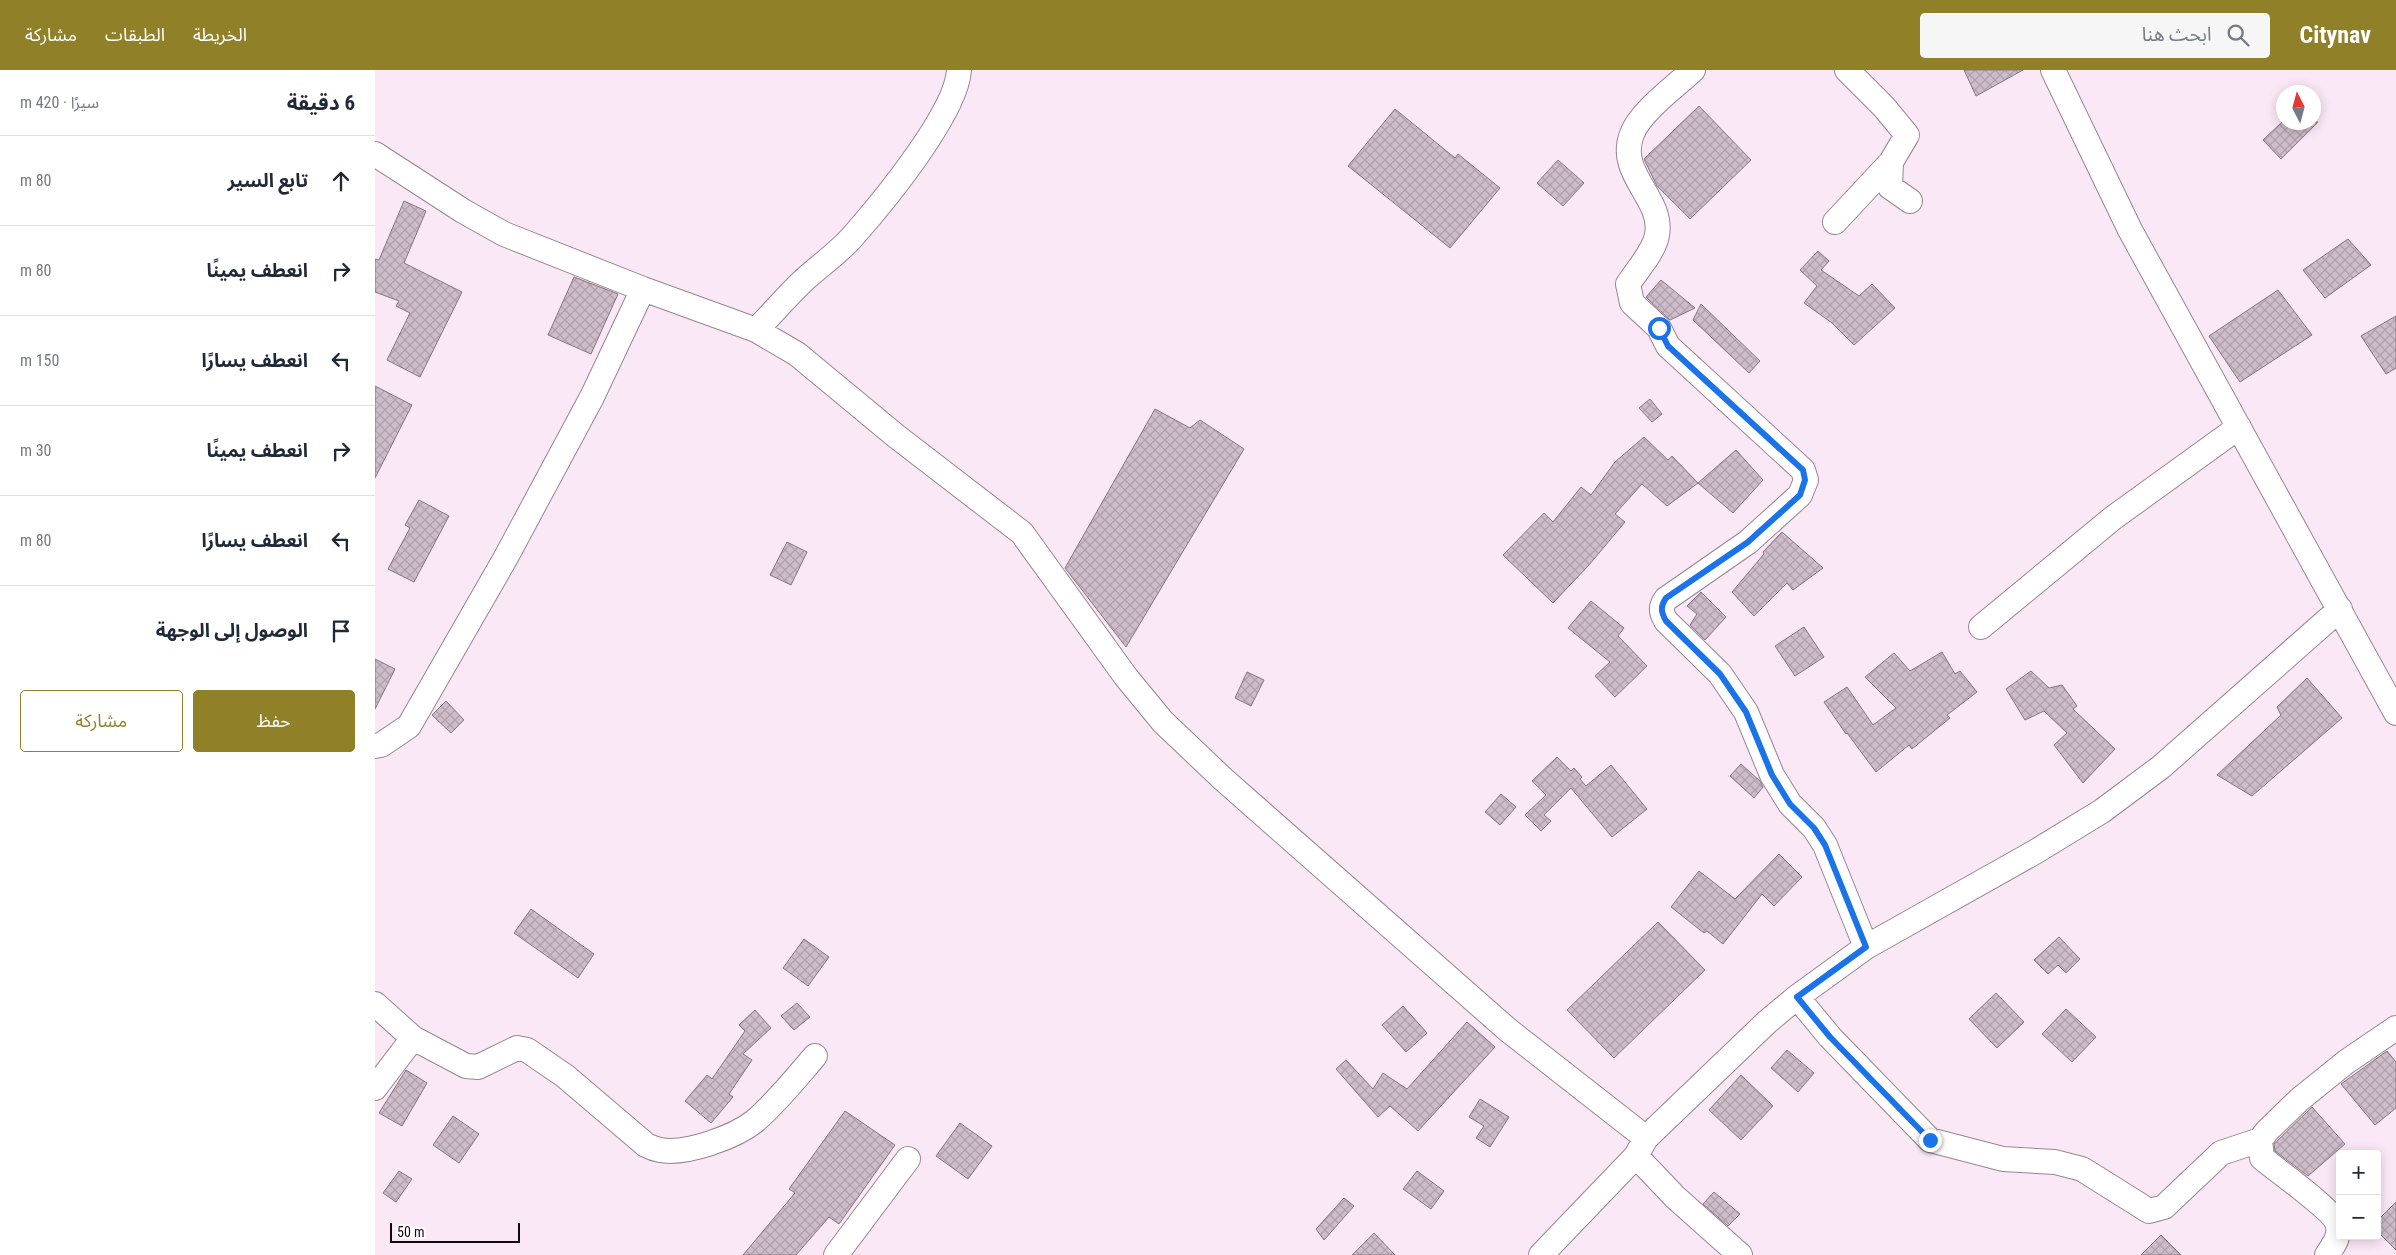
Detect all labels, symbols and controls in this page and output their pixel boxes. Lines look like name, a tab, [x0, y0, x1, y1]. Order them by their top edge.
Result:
search box	[1920, 13, 2270, 58]
icon: search	[2224, 21, 2252, 49]
text: Citynav	[2300, 21, 2371, 49]
text: ابحث هنا	[2142, 23, 2212, 46]
text: مشاركة	[25, 24, 77, 45]
text: الطبقات	[105, 24, 165, 45]
text: الخريطة	[193, 24, 247, 45]
north arrow	[2276, 85, 2321, 130]
text: 6 دقيقة	[287, 91, 355, 115]
text: سيرًا · 420 m	[20, 93, 99, 112]
icon: ahead	[327, 167, 355, 195]
text: تابع السير	[227, 169, 308, 192]
text: 80 m	[20, 171, 52, 190]
icon: right	[327, 257, 355, 285]
text: انعطف يمينًا	[206, 259, 308, 282]
text: 80 m	[20, 261, 52, 280]
route start	[1648, 317, 1671, 340]
icon: left	[327, 347, 355, 375]
text: انعطف يسارًا	[202, 349, 308, 372]
text: 150 m	[20, 351, 59, 370]
icon: right	[327, 437, 355, 465]
text: انعطف يمينًا	[206, 439, 308, 462]
text: 30 m	[20, 441, 52, 460]
icon: left	[327, 527, 355, 555]
text: انعطف يسارًا	[202, 529, 308, 552]
text: 80 m	[20, 531, 52, 550]
icon: arrive	[327, 617, 355, 645]
text: الوصول إلى الوجهة	[156, 619, 308, 642]
button: مشاركة	[20, 690, 183, 752]
button: حفظ	[193, 690, 355, 752]
route end	[1919, 1129, 1942, 1152]
map controls	[2336, 1150, 2381, 1240]
button: +	[2336, 1150, 2381, 1195]
button: −	[2336, 1195, 2381, 1240]
scale bar	[390, 1220, 520, 1243]
text: 50 m	[397, 1224, 425, 1240]

